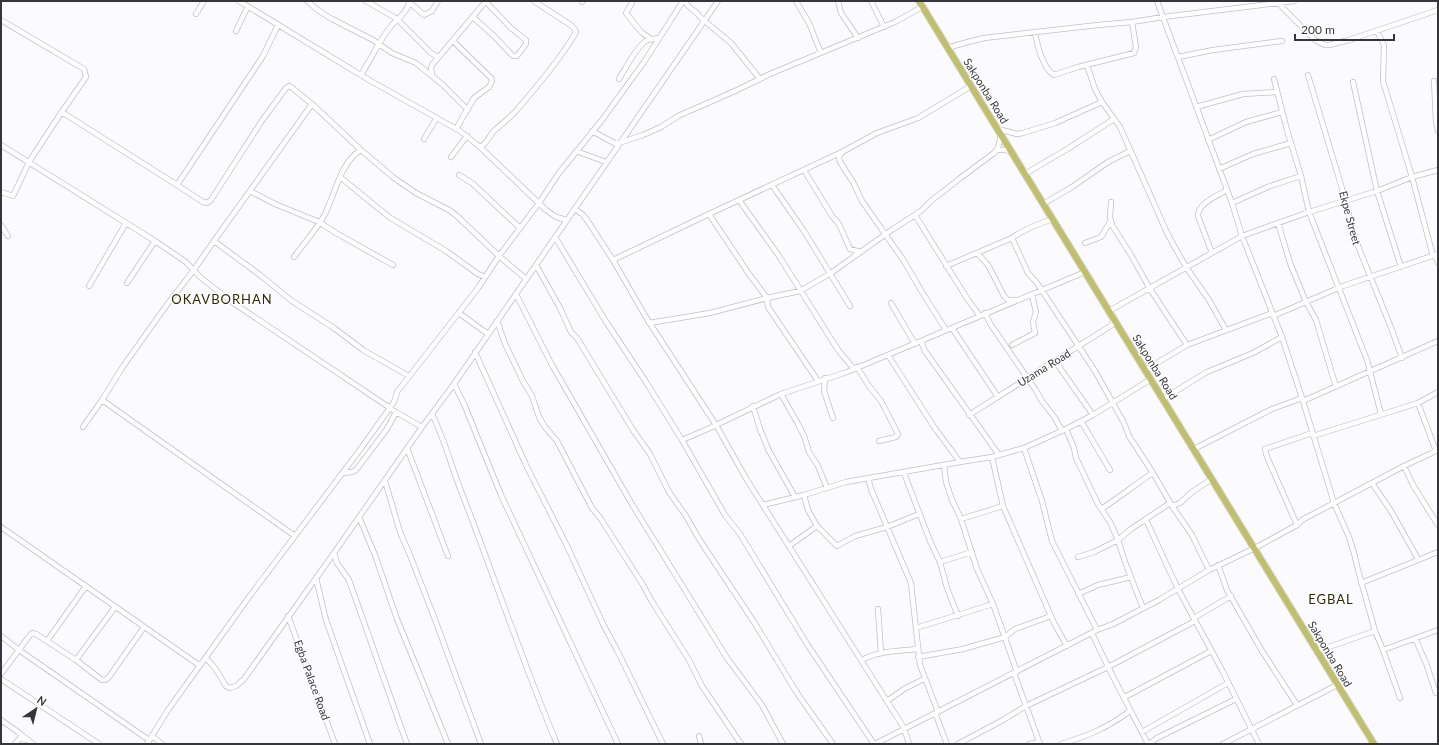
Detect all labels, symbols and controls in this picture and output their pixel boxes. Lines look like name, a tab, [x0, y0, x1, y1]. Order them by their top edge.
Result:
scale bar	[1295, 16, 1394, 42]
text: 200 m	[1301, 22, 1335, 37]
street label: Sakponba Road	[961, 56, 1012, 126]
street label: Ekpe Street	[1337, 189, 1364, 246]
district label: OKAVBORHAN	[171, 291, 273, 307]
street label: Sakponba Road	[1130, 332, 1181, 402]
street label: Uzama Road	[1015, 346, 1073, 389]
district label: EGBAL	[1308, 591, 1354, 607]
street label: Sakponba Road	[1306, 619, 1355, 689]
street label: Egba Palace Road	[292, 638, 333, 722]
north arrow	[16, 689, 56, 729]
text: N	[35, 693, 49, 708]

